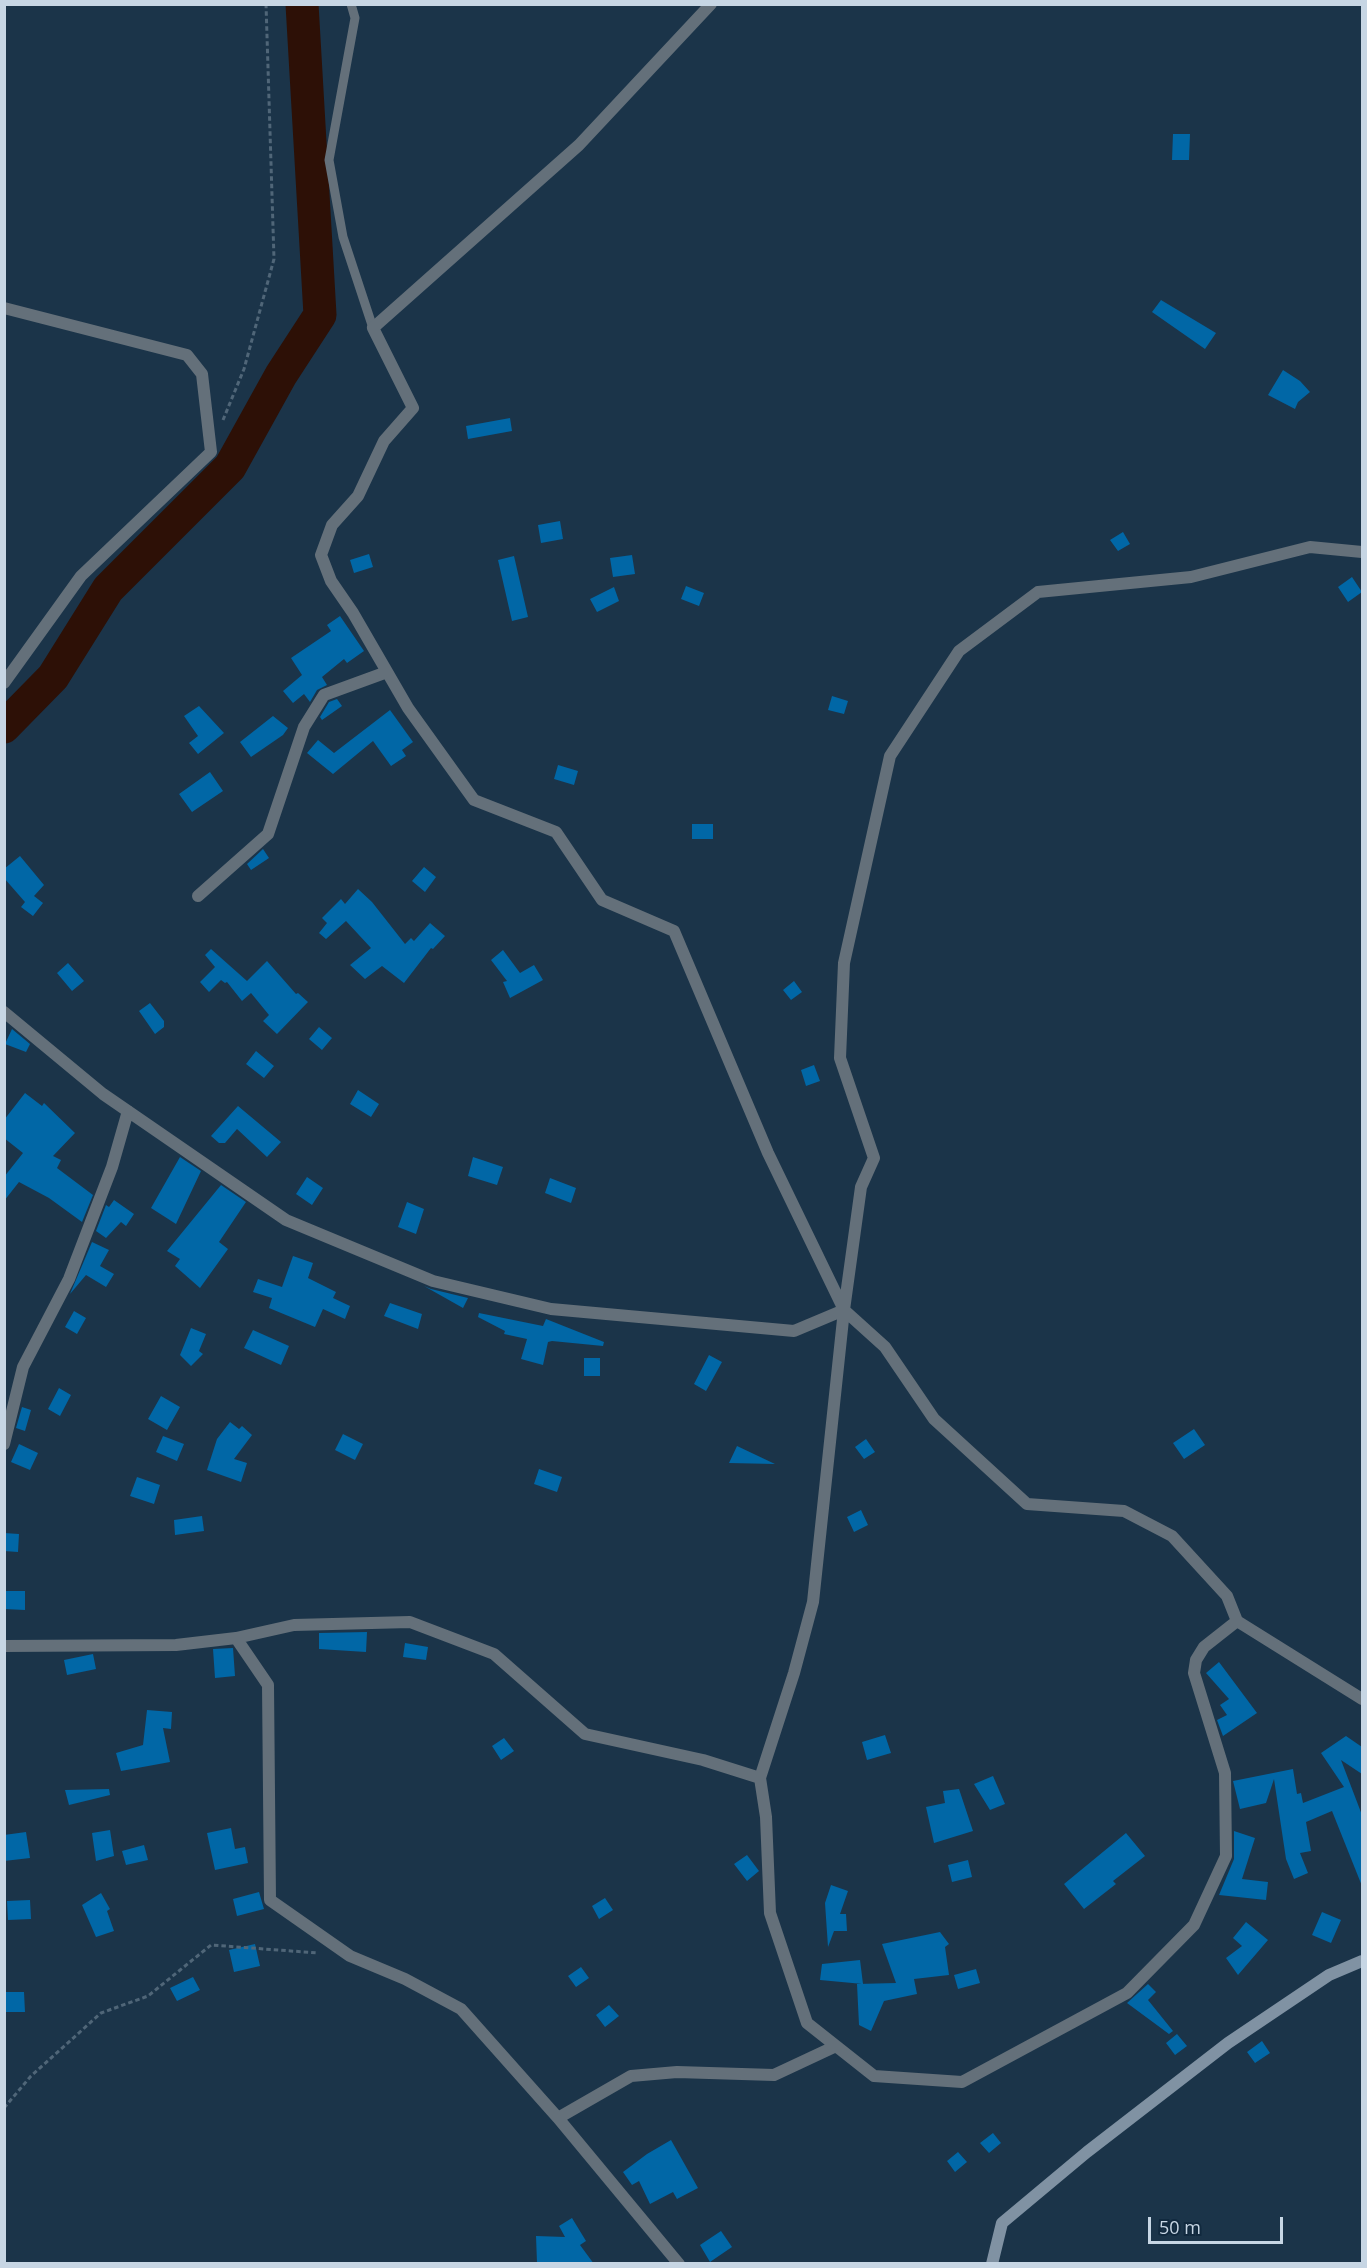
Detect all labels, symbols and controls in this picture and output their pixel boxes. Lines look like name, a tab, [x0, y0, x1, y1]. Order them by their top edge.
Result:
scale bar	[1151, 2205, 1286, 2243]
text: 50 m	[1159, 2215, 1201, 2239]

